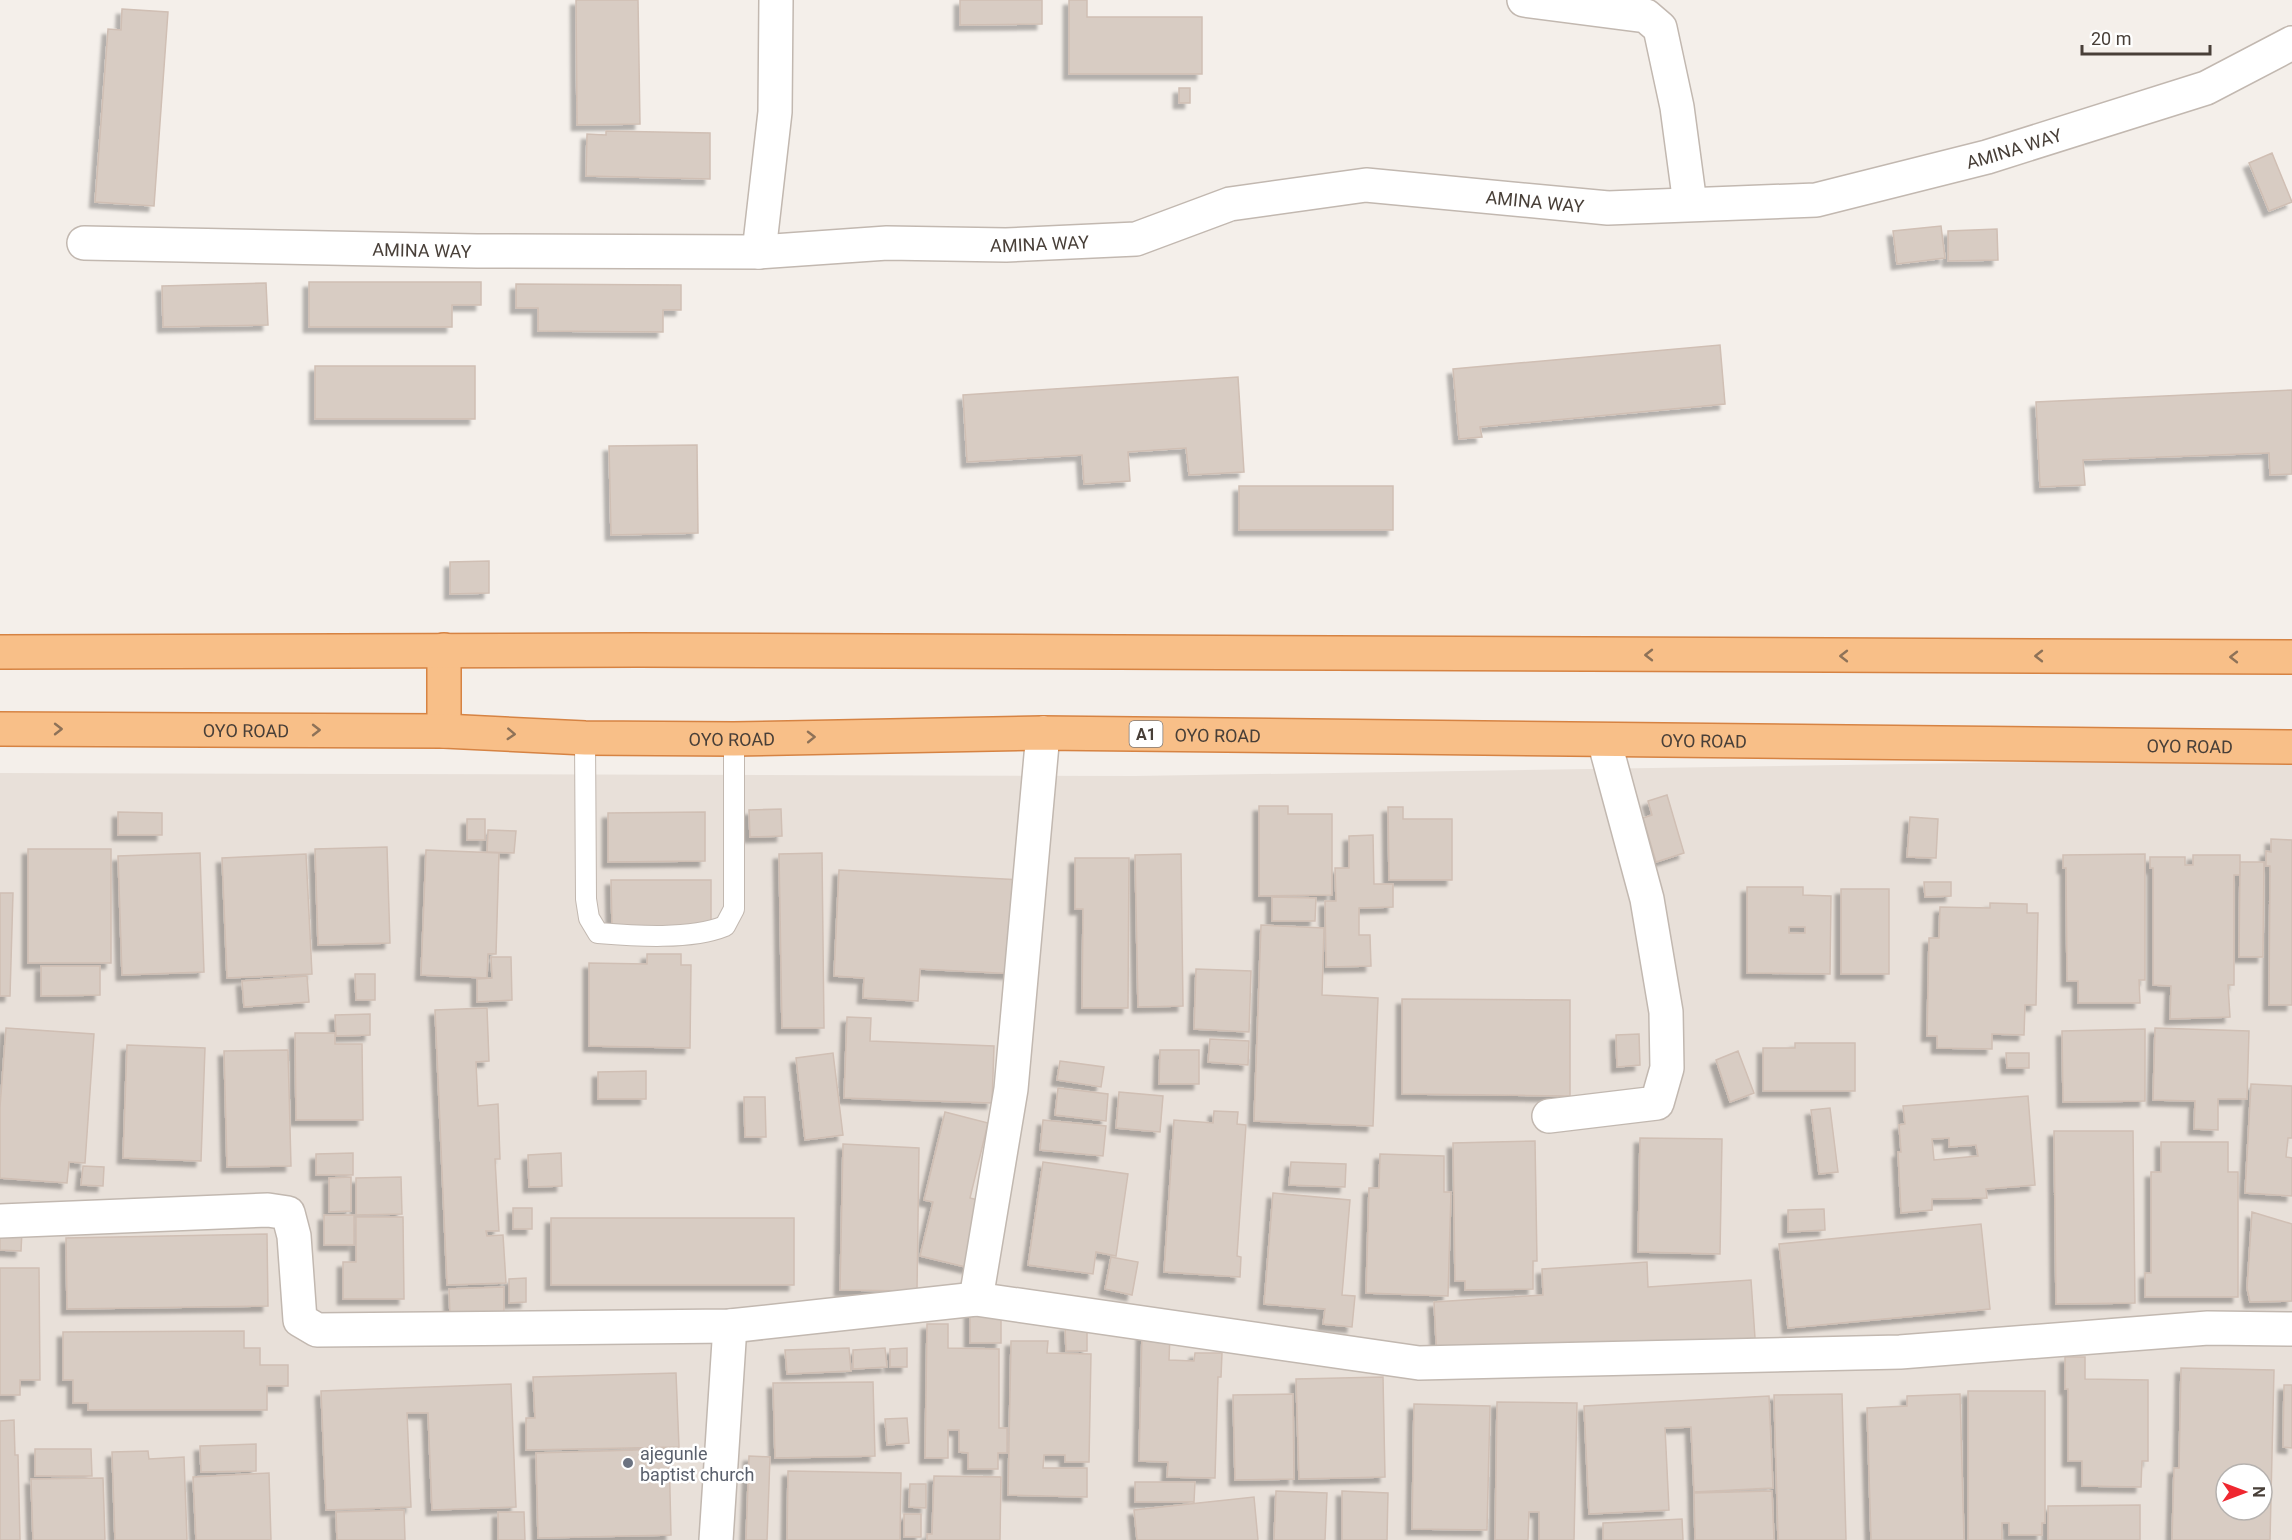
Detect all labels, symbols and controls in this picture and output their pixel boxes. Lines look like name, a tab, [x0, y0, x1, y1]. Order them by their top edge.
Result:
scale bar	[2082, 18, 2210, 56]
text: 20 m	[2091, 28, 2131, 49]
street label: AMINA WAY	[1964, 124, 2064, 172]
street label: AMINA WAY	[1485, 186, 1585, 216]
street label: AMINA WAY	[990, 231, 1090, 256]
street label: AMINA WAY	[372, 238, 472, 261]
one-way arrow	[1644, 649, 1653, 661]
one-way arrow	[1839, 650, 1848, 662]
one-way arrow	[2034, 650, 2043, 662]
one-way arrow	[2229, 651, 2238, 663]
street label: OYO ROAD	[203, 719, 289, 741]
road number: A1	[1130, 721, 1162, 747]
one-way arrow	[54, 723, 63, 735]
one-way arrow	[312, 724, 321, 737]
street label: OYO ROAD	[1174, 724, 1261, 746]
one-way arrow	[507, 728, 516, 741]
street label: OYO ROAD	[689, 728, 775, 750]
street label: OYO ROAD	[1660, 729, 1747, 751]
one-way arrow	[807, 731, 816, 744]
street label: OYO ROAD	[2146, 735, 2233, 757]
place label: ajegunle baptist church	[640, 1443, 754, 1485]
marker: ajegunle baptist church	[621, 1456, 635, 1470]
north arrow	[2214, 1462, 2274, 1522]
text: N	[2249, 1486, 2268, 1498]

